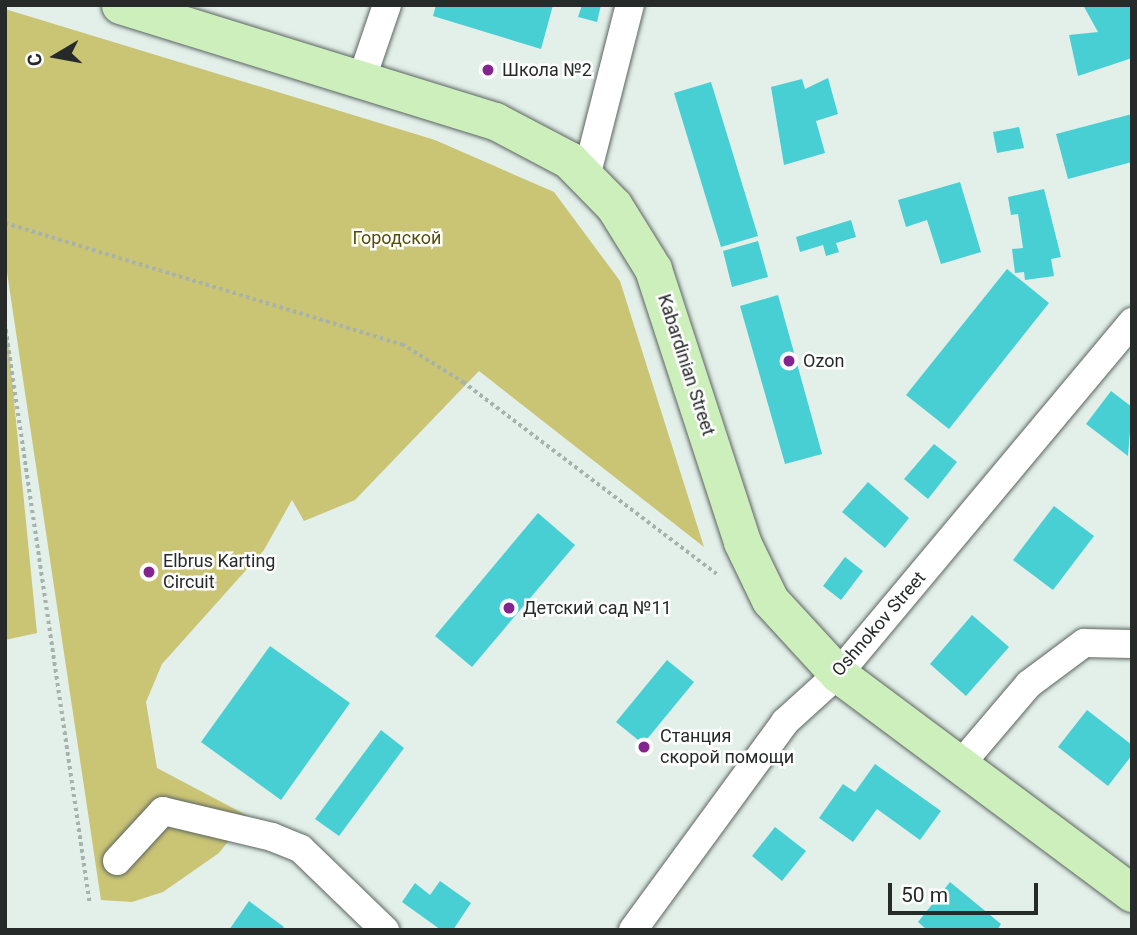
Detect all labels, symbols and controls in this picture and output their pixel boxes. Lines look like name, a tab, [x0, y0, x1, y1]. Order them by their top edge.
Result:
north arrow	[21, 21, 91, 91]
text: С	[22, 52, 47, 68]
place label: Школа №2	[502, 59, 592, 81]
marker: Школа №2	[480, 62, 496, 78]
park label: Городской	[353, 227, 441, 249]
street label: Kabardinian Street	[653, 292, 719, 438]
place label: Ozon	[803, 350, 844, 372]
marker: Ozon	[781, 353, 797, 369]
place label: Elbrus Karting Circuit	[163, 551, 275, 594]
marker: Elbrus Karting Circuit	[141, 564, 157, 580]
street label: Oshnokov Street	[828, 567, 930, 681]
place label: Детский сад №11	[523, 597, 672, 619]
marker: Детский сад №11	[501, 600, 517, 616]
place label: Станция скорой помощи	[660, 726, 794, 768]
marker: Станция скорой помощи	[634, 737, 654, 757]
scale bar	[892, 869, 1042, 913]
text: 50 m	[901, 883, 948, 907]

